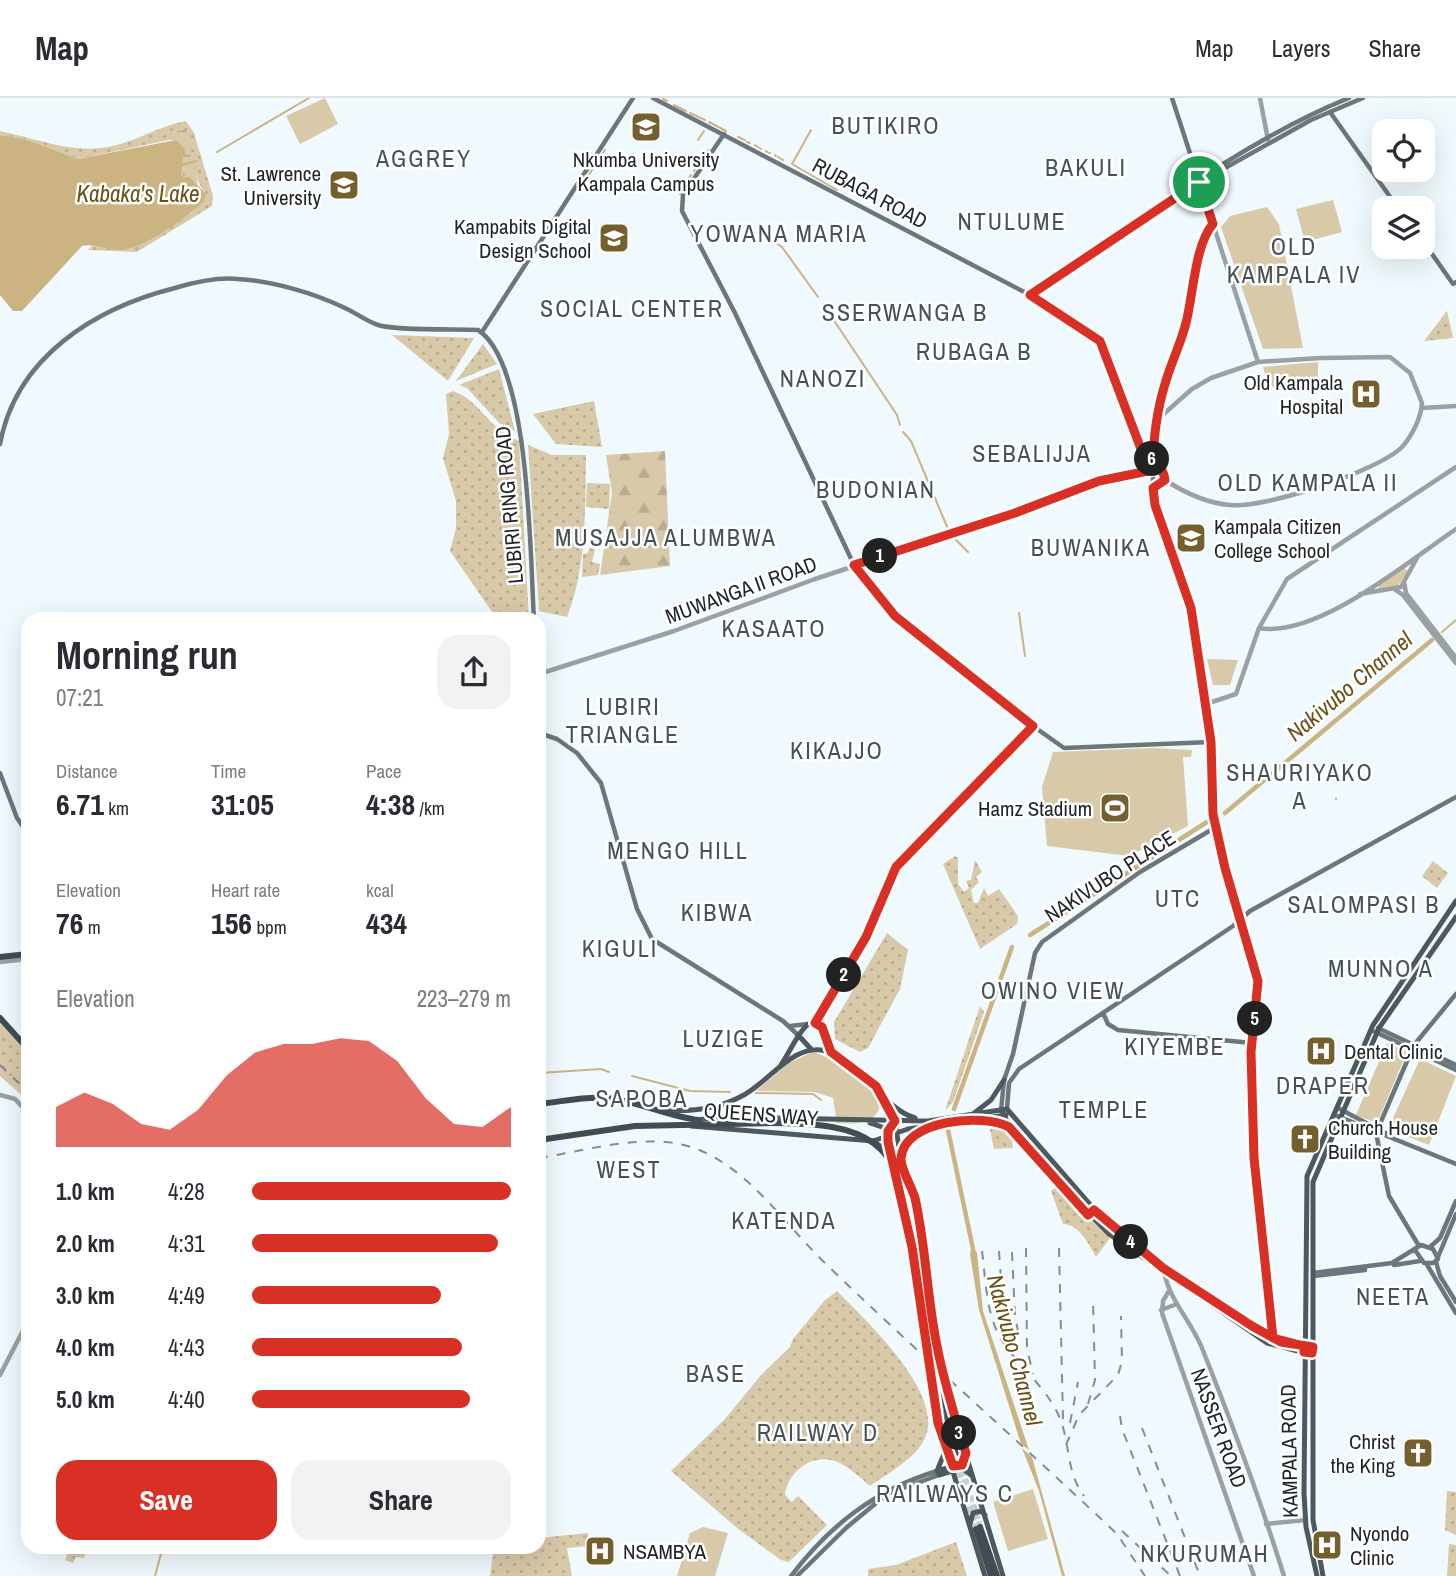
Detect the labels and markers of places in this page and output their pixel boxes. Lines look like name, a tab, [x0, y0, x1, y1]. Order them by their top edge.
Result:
school or university icon: Nkumba University Kampala Campus	[629, 110, 663, 144]
place label: Nkumba University Kampala Campus	[573, 145, 720, 198]
pin	[1169, 152, 1229, 212]
place label: St. Lawrence University	[220, 159, 321, 212]
school or university icon: St. Lawrence University	[327, 168, 361, 202]
place label: Kampabits Digital Design School	[454, 212, 591, 265]
school or university icon: Kampabits Digital Design School	[597, 221, 631, 255]
place label: Old Kampala Hospital	[1243, 368, 1343, 421]
hospital icon: Old Kampala Hospital	[1349, 377, 1383, 411]
pin: 6	[1134, 442, 1170, 476]
place label: Kampala Citizen College School	[1214, 512, 1341, 565]
school or university icon: Kampala Citizen College School	[1174, 521, 1208, 555]
pin: 1	[862, 538, 898, 574]
sports icon: Hamz Stadium	[1098, 791, 1132, 825]
place label: Hamz Stadium	[978, 794, 1092, 823]
pin: 2	[826, 958, 862, 992]
pin: 5	[1238, 1002, 1272, 1037]
hospital icon: Dental Clinic	[1304, 1034, 1338, 1068]
place label: Dental Clinic	[1344, 1037, 1443, 1066]
place label: Church House Building	[1328, 1113, 1438, 1166]
church icon: Church House Building	[1288, 1122, 1322, 1156]
pin: 4	[1114, 1224, 1148, 1260]
pin: 3	[942, 1416, 976, 1450]
place label: Christ the King	[1331, 1427, 1395, 1480]
church icon: Christ the King	[1401, 1436, 1435, 1470]
place label: Nyondo Clinic	[1350, 1519, 1409, 1572]
hospital icon: Nyondo Clinic	[1310, 1528, 1344, 1562]
hospital icon: NSAMBYA	[583, 1534, 617, 1568]
place label: NSAMBYA	[623, 1537, 706, 1566]

